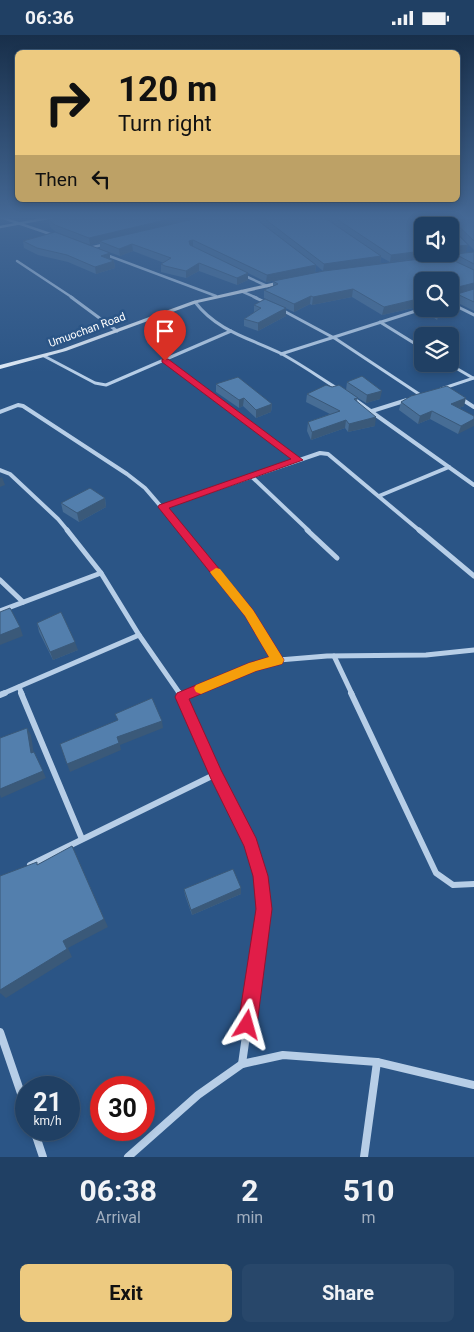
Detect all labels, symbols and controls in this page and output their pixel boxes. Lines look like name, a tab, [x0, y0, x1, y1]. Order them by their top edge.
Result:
text: 06:36	[25, 6, 74, 29]
text: 120 m	[118, 69, 217, 110]
icon: right	[35, 70, 100, 135]
text: Turn right	[118, 111, 212, 136]
icon: left	[87, 165, 115, 193]
text: Then	[35, 168, 77, 191]
map controls	[414, 217, 459, 372]
button: sound	[414, 217, 459, 262]
button: search	[414, 272, 459, 317]
street label: Umuochan Road	[47, 310, 127, 350]
pin	[144, 310, 186, 361]
icon: arrive	[151, 317, 179, 345]
button: layers	[414, 327, 459, 372]
position arrow	[220, 998, 272, 1050]
speed limit sign: 30	[90, 1076, 155, 1141]
text: 21	[33, 1088, 62, 1117]
text: km/h	[33, 1114, 62, 1128]
text: 06:38	[80, 1173, 157, 1208]
text: 2	[241, 1173, 258, 1208]
text: 510	[343, 1173, 394, 1208]
text: Arrival	[96, 1208, 141, 1227]
text: min	[236, 1208, 263, 1227]
text: m	[362, 1208, 376, 1227]
button: Exit	[20, 1264, 232, 1322]
button: Share	[242, 1264, 454, 1322]

